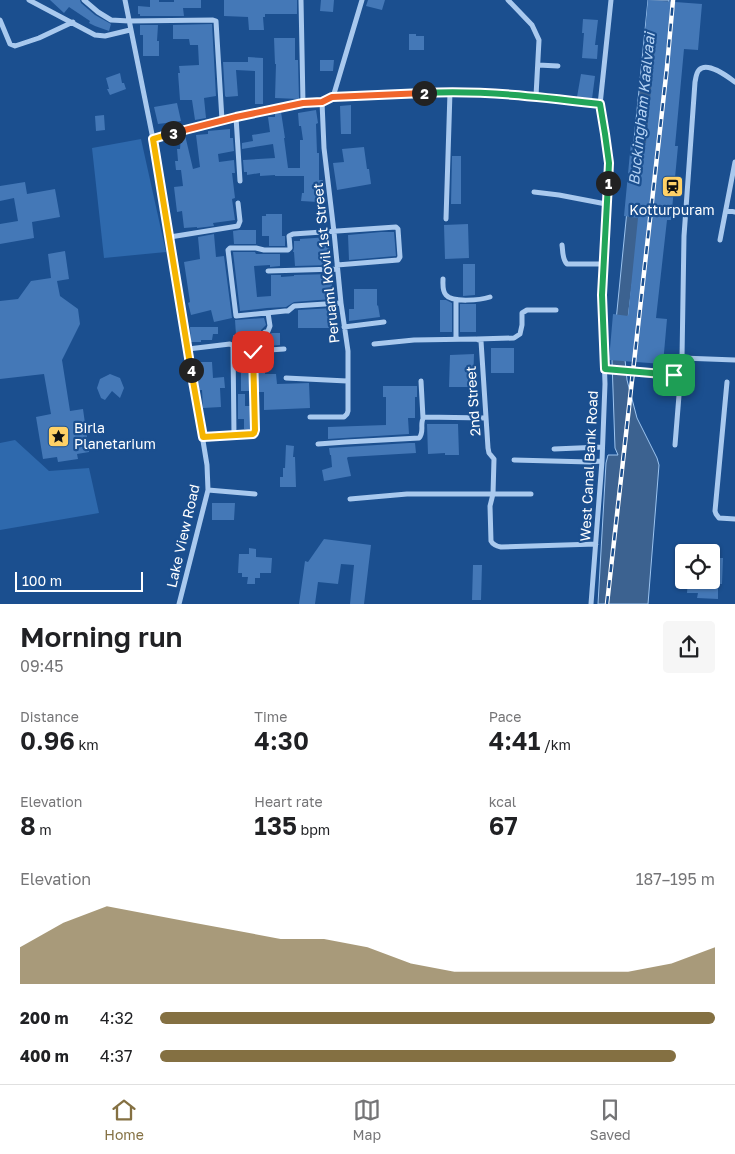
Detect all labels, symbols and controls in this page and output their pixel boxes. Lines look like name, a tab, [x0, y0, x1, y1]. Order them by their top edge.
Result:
water label: Buckingham Kaalvaai	[624, 30, 659, 186]
pin: 2	[412, 80, 436, 106]
text: 2	[420, 85, 429, 102]
pin: 3	[160, 120, 186, 146]
text: 3	[169, 125, 178, 142]
pin: 1	[596, 170, 620, 196]
text: 1	[605, 175, 612, 192]
station icon: Kotturpuram	[660, 175, 684, 199]
street label: Peruaml Kovil 1st Street	[309, 182, 342, 344]
place label: Kotturpuram	[629, 201, 715, 218]
pin	[232, 331, 274, 373]
icon: check	[239, 338, 267, 366]
pin	[653, 354, 695, 396]
pin: 4	[178, 358, 204, 382]
icon: arrive	[660, 361, 688, 389]
text: 4	[187, 362, 196, 379]
street label: 2nd Street	[462, 365, 483, 437]
street label: West Canal Bank Road	[576, 390, 601, 542]
place label: Birla Planetarium	[74, 419, 156, 452]
place icon: Birla Planetarium	[46, 424, 70, 448]
street label: Lake View Road	[162, 483, 203, 589]
map controls	[675, 544, 720, 589]
button: locate	[675, 544, 720, 589]
scale bar	[15, 569, 142, 592]
text: 100 m	[22, 572, 62, 589]
text: Morning run	[20, 620, 183, 653]
button: share	[663, 621, 715, 673]
text: 09:45	[20, 656, 63, 676]
text: Distance	[20, 708, 79, 725]
text: Time	[254, 708, 287, 725]
text: Pace	[489, 708, 521, 725]
text: 0.96	[20, 725, 75, 756]
text: 4:30	[254, 725, 309, 756]
text: 4:41	[489, 725, 540, 756]
text: km	[75, 736, 99, 753]
text: /km	[540, 736, 571, 753]
text: Elevation	[20, 793, 82, 810]
text: Heart rate	[254, 793, 323, 810]
text: kcal	[489, 793, 516, 810]
text: 8	[20, 810, 36, 841]
text: 135	[254, 810, 297, 841]
text: 67	[489, 810, 518, 841]
text: m	[36, 821, 52, 838]
text: bpm	[297, 821, 330, 838]
text: Elevation	[20, 869, 91, 889]
text: 187–195 m	[636, 869, 715, 889]
text: 200 m	[20, 1008, 69, 1028]
text: 4:32	[100, 1008, 133, 1028]
text: 400 m	[20, 1046, 69, 1066]
text: 4:37	[100, 1046, 132, 1066]
tab: Home	[104, 1096, 144, 1143]
tab: Map	[353, 1096, 381, 1143]
tab: Saved	[590, 1096, 631, 1143]

